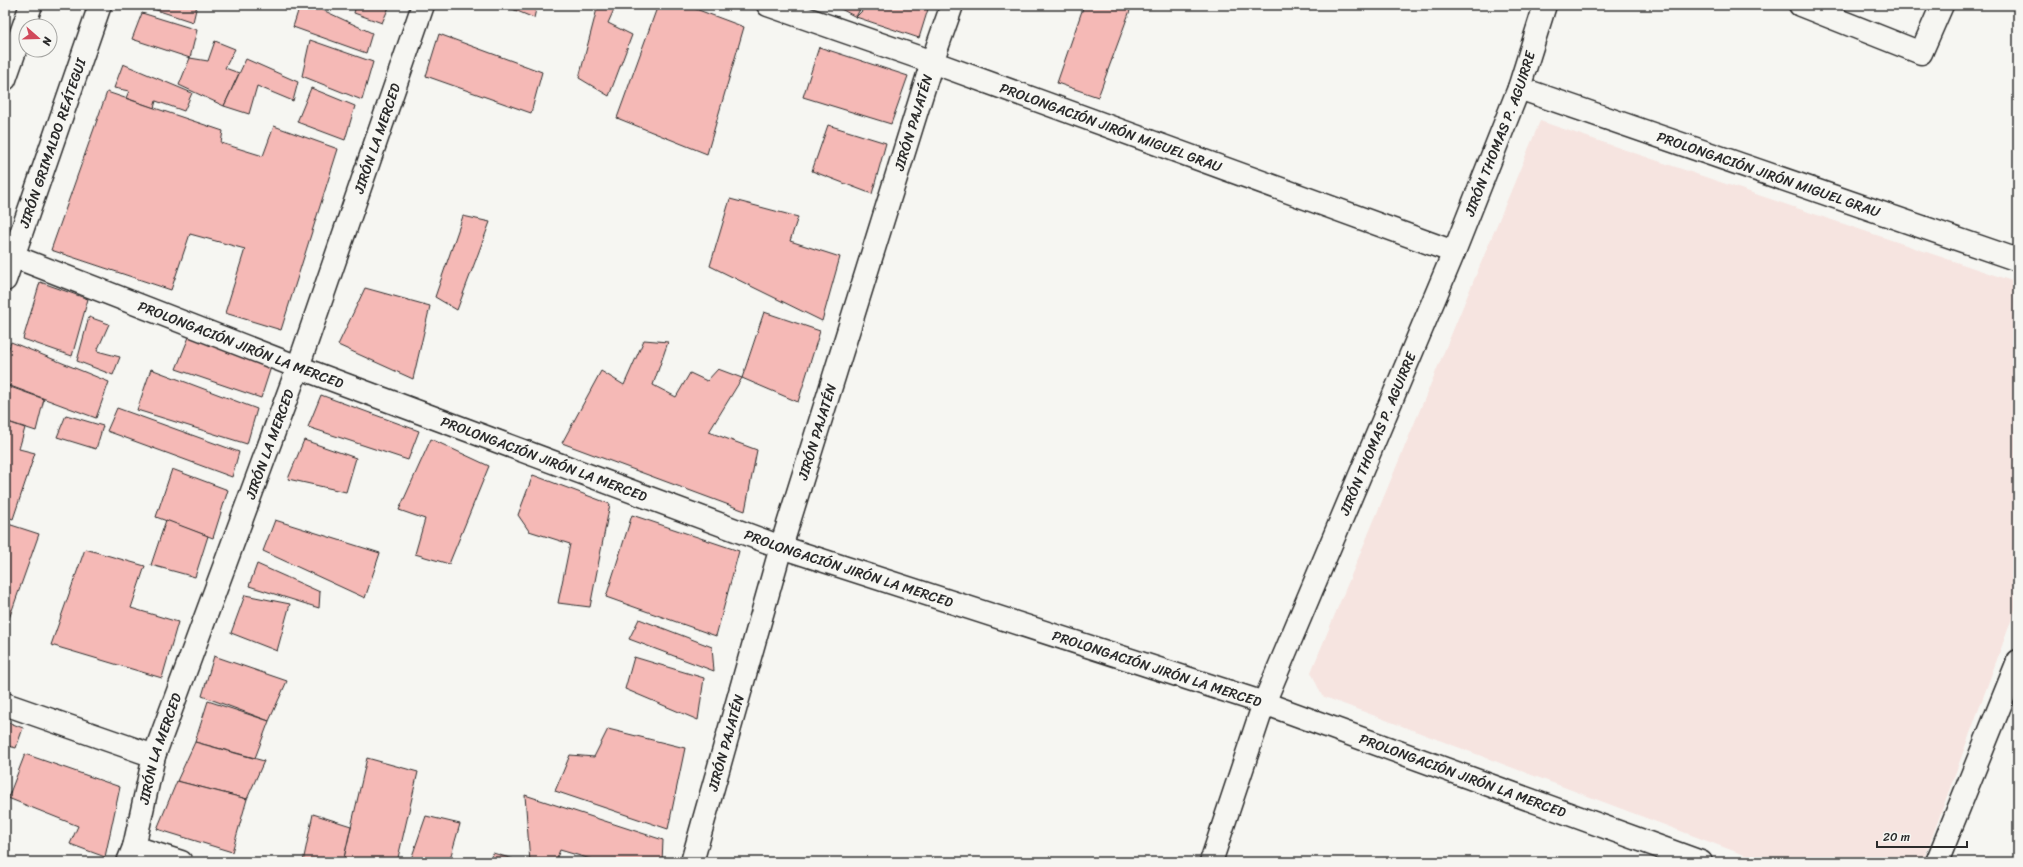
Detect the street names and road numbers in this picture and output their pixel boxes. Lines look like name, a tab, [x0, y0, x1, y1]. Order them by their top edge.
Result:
street label: JIRÓN THOMAS P. AGUIRRE	[1457, 47, 1543, 221]
street label: JIRÓN GRIMALDO REÁTEGUI	[12, 54, 94, 232]
street label: JIRÓN PAJATÉN	[887, 71, 940, 175]
street label: PROLONGACIÓN JIRÓN MIGUEL GRAU	[996, 76, 1226, 180]
street label: JIRÓN LA MERCED	[346, 79, 408, 198]
street label: PROLONGACIÓN JIRÓN MIGUEL GRAU	[1653, 124, 1884, 225]
street label: PROLONGACIÓN JIRÓN LA MERCED	[134, 294, 348, 396]
street label: JIRÓN THOMAS P. AGUIRRE	[1332, 347, 1424, 520]
street label: JIRÓN PAJATÉN	[790, 380, 844, 484]
street label: JIRÓN LA MERCED	[238, 385, 302, 504]
street label: PROLONGACIÓN JIRÓN LA MERCED	[437, 409, 651, 509]
street label: PROLONGACIÓN JIRÓN LA MERCED	[741, 522, 957, 615]
street label: PROLONGACIÓN JIRÓN LA MERCED	[1049, 623, 1265, 715]
street label: JIRÓN LA MERCED	[132, 689, 189, 808]
street label: JIRÓN PAJATÉN	[700, 691, 752, 795]
street label: PROLONGACIÓN JIRÓN LA MERCED	[1356, 727, 1570, 825]

